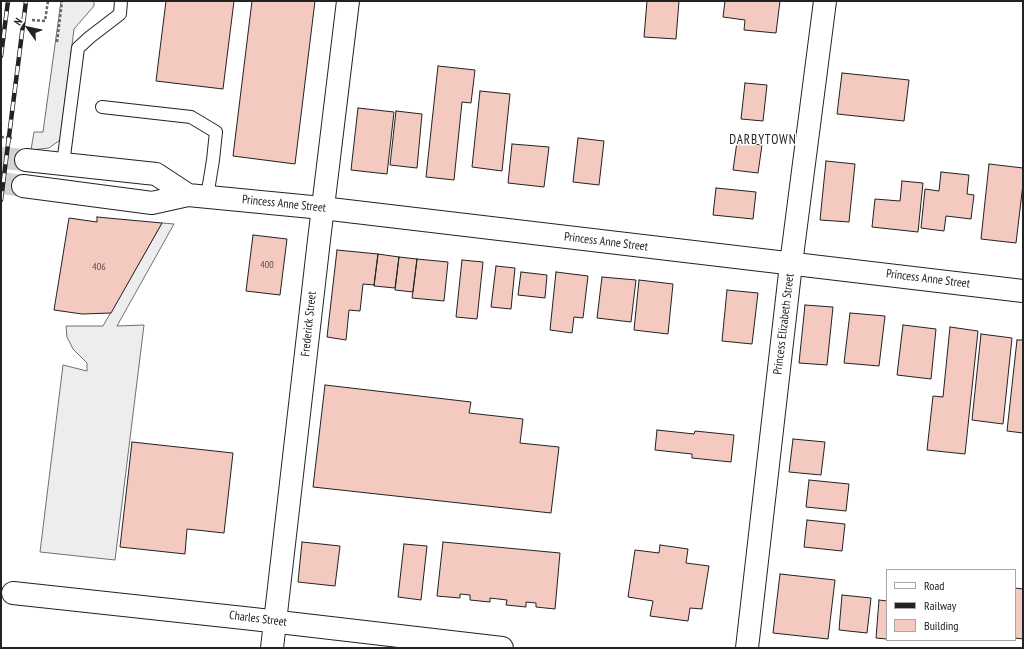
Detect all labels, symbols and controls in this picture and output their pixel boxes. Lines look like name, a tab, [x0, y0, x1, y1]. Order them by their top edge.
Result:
north arrow	[8, 8, 48, 48]
text: N	[10, 15, 25, 28]
district label: DARBYTOWN	[729, 132, 797, 148]
street label: Princess Anne Street	[241, 192, 327, 216]
street label: Princess Anne Street	[563, 230, 649, 254]
house number: 400	[260, 259, 274, 271]
house number: 406	[92, 261, 106, 273]
street label: Princess Anne Street	[885, 267, 971, 291]
street label: Princess Elizabeth Street	[771, 273, 797, 375]
street label: Frederick Street	[298, 291, 320, 357]
legend	[886, 569, 1016, 641]
text: Road	[924, 578, 944, 593]
text: Railway	[924, 598, 956, 613]
street label: Charles Street	[228, 608, 288, 630]
text: Building	[924, 618, 959, 633]

